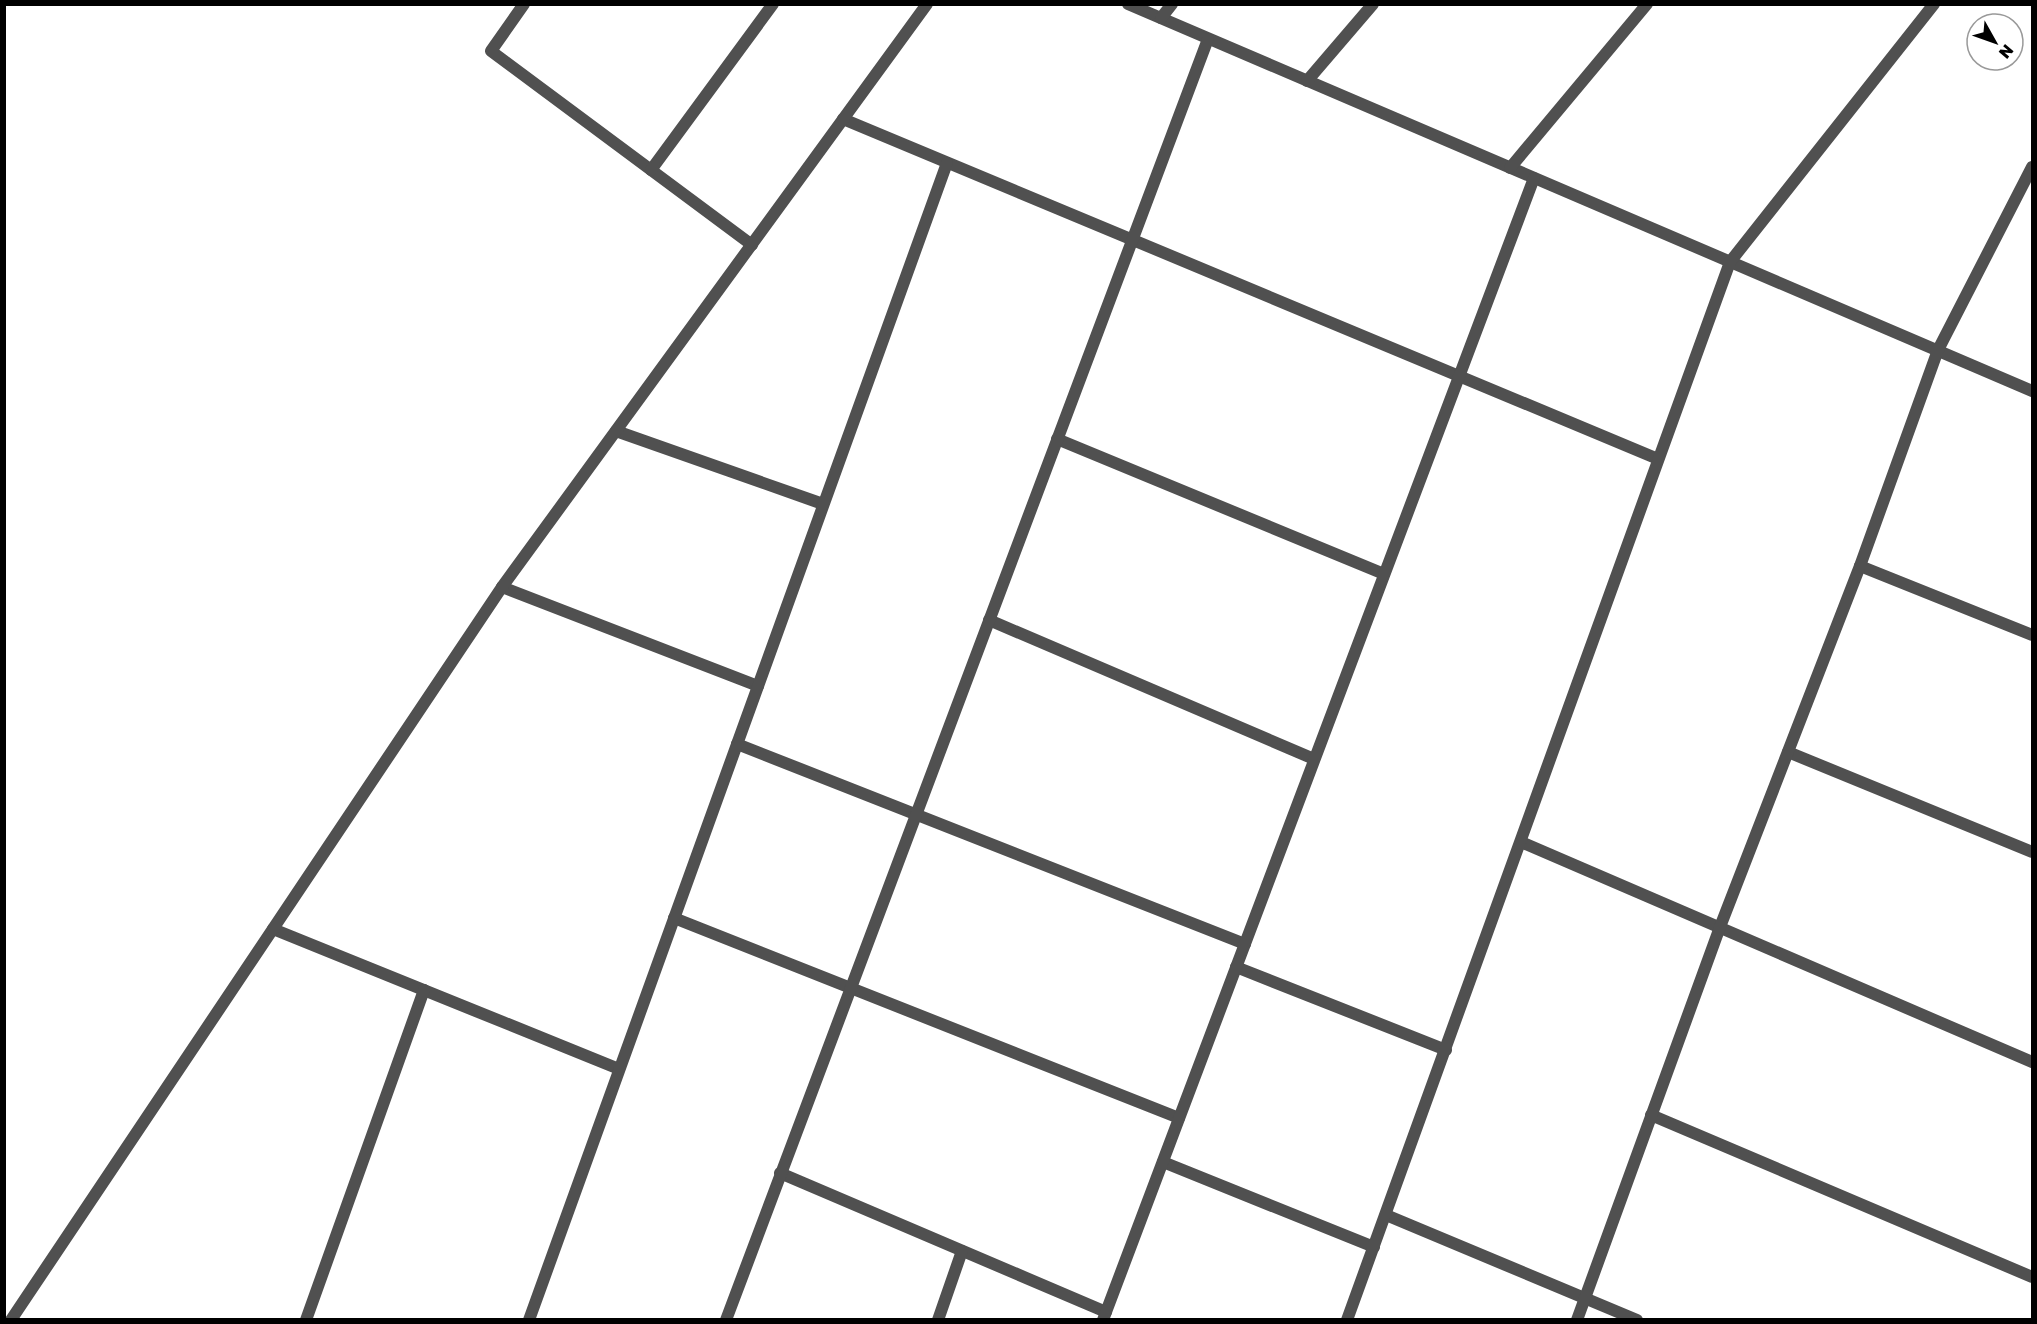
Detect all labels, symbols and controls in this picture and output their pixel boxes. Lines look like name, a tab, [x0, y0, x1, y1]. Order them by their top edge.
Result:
north arrow	[1965, 12, 2025, 72]
text: N	[1995, 41, 2018, 63]

